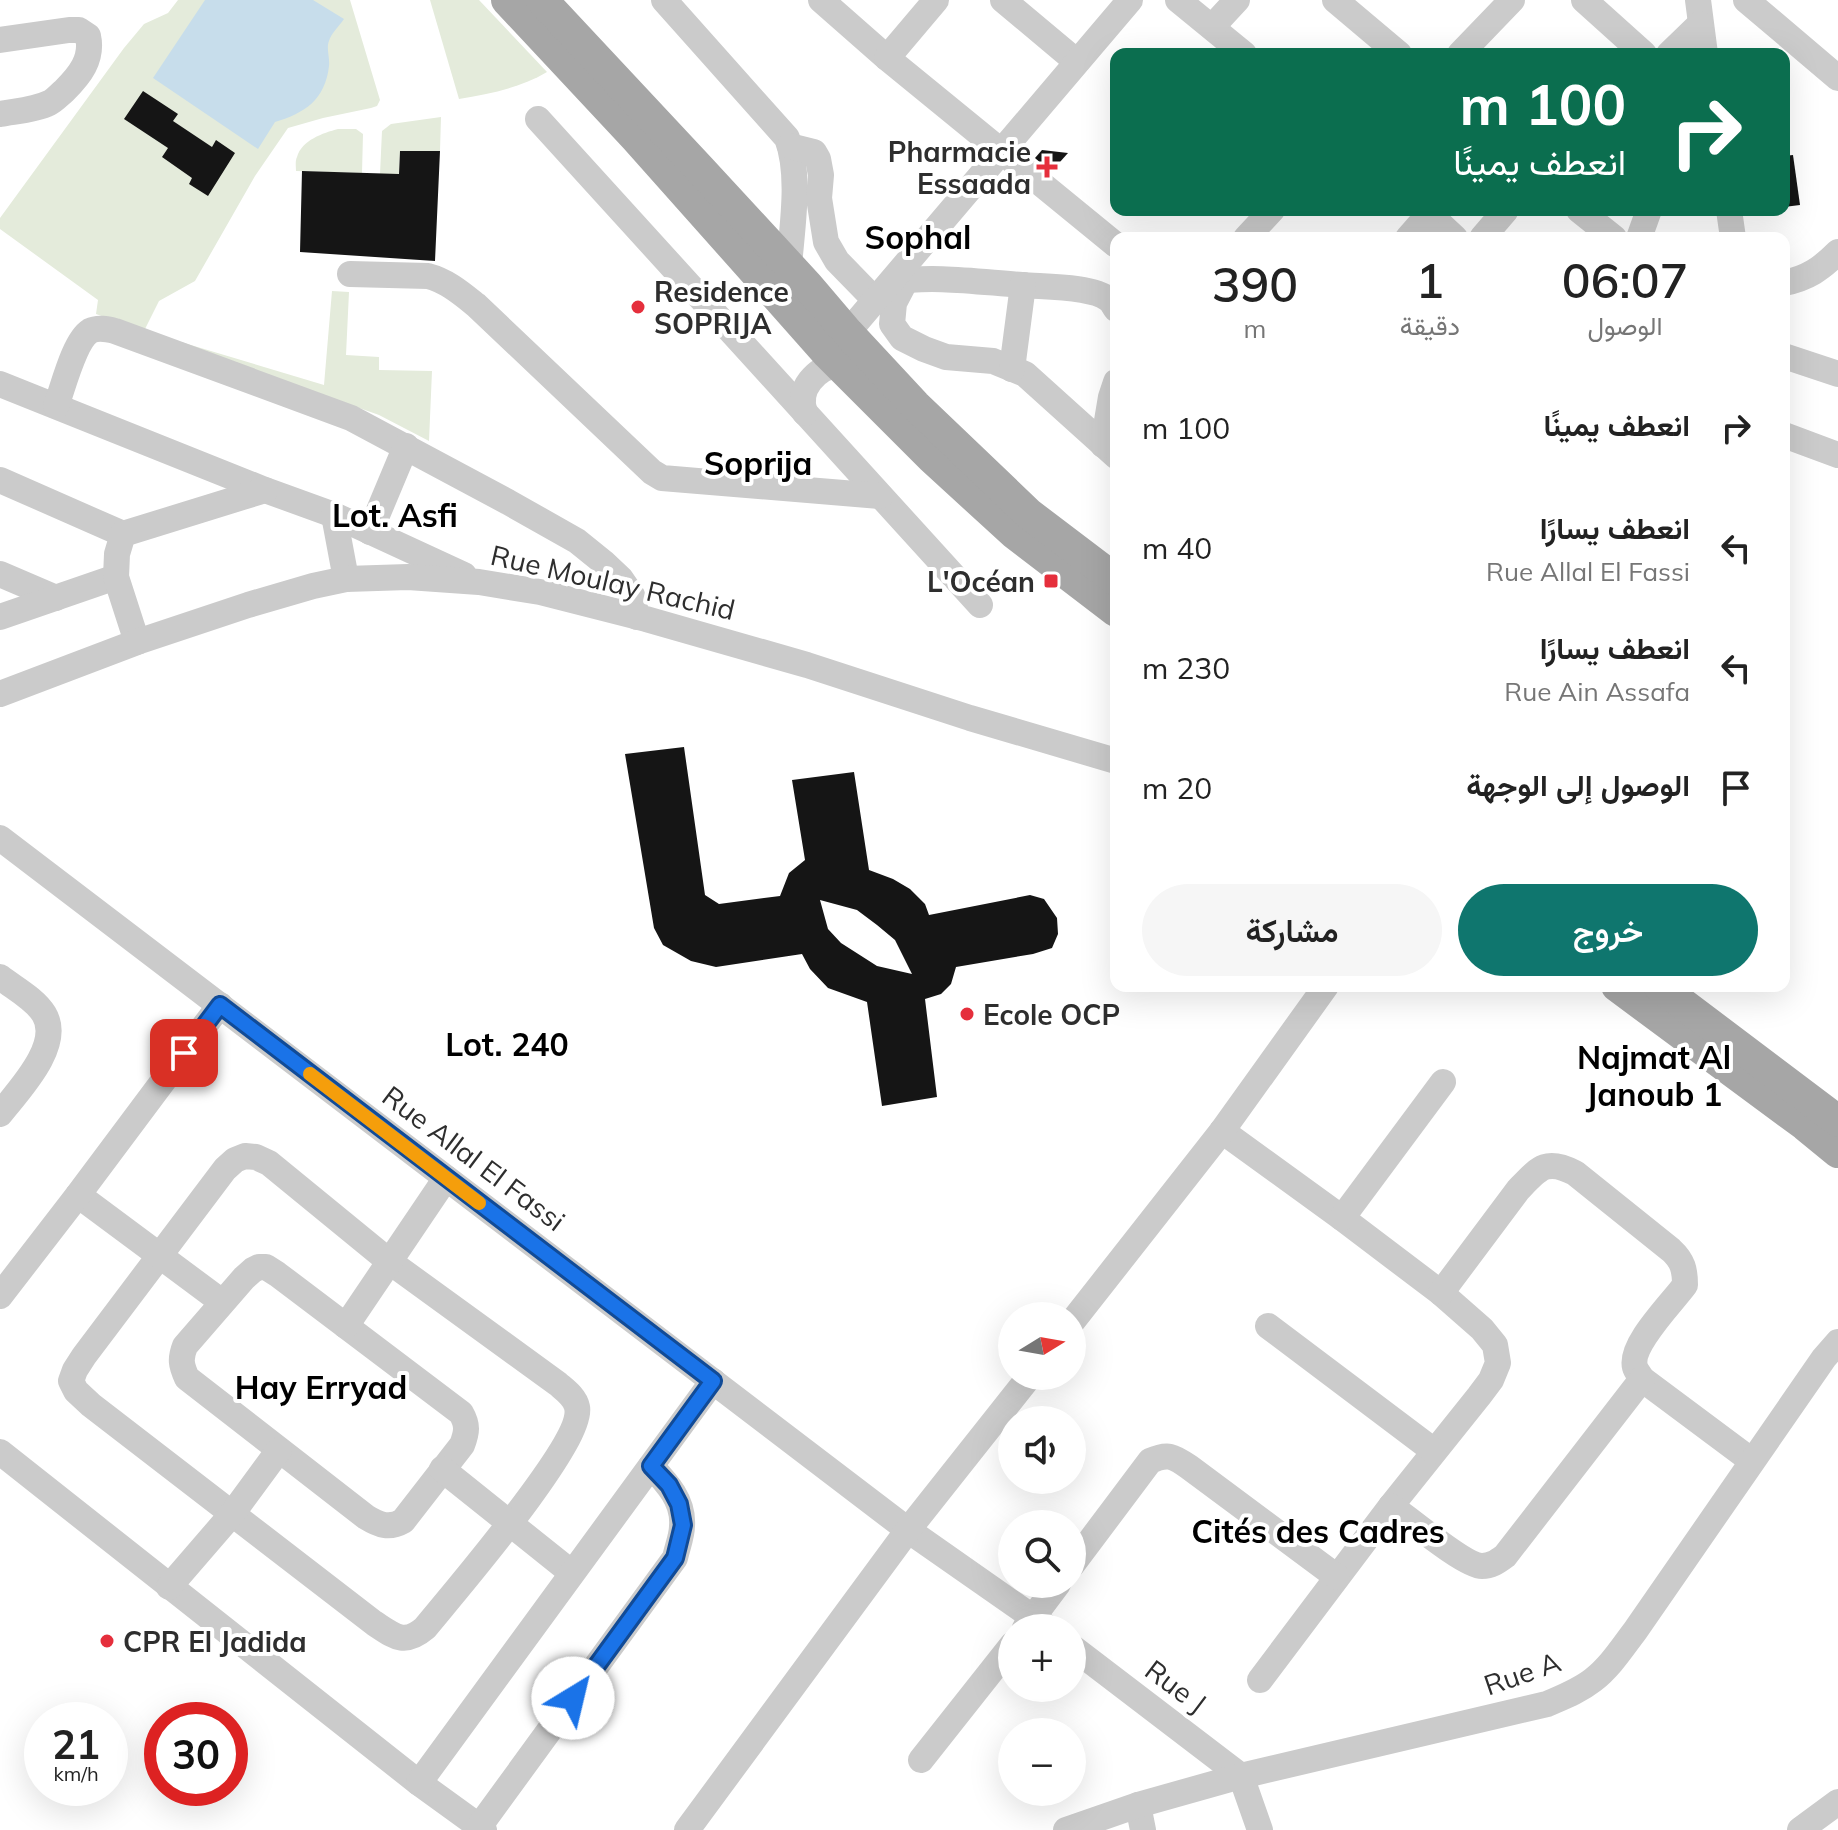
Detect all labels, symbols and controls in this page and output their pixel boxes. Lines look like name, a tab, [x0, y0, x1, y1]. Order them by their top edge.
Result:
text: 100 m	[1459, 69, 1626, 139]
icon: right	[1654, 80, 1758, 184]
place label: Pharmacie Essaada	[888, 134, 1031, 201]
text: انعطف يمينًا	[1453, 139, 1626, 184]
marker: Pharmacie Essaada	[1038, 158, 1056, 176]
district label: Sophal	[865, 217, 971, 257]
text: 1	[1416, 250, 1444, 310]
text: 06:07	[1562, 250, 1688, 310]
text: 390	[1212, 254, 1298, 314]
place label: Residence SOPRIJA	[654, 274, 789, 341]
marker: Residence SOPRIJA	[629, 298, 647, 316]
text: دقيقة	[1400, 309, 1460, 342]
text: الوصول	[1587, 309, 1663, 342]
text: m	[1244, 312, 1266, 345]
text: انعطف يمينًا	[1544, 406, 1690, 444]
icon: right	[1714, 406, 1758, 450]
text: 100 m	[1142, 409, 1230, 447]
district label: Soprija	[704, 443, 812, 483]
district label: Lot. Asfi	[332, 495, 458, 535]
text: انعطف يسارًا	[1540, 509, 1690, 547]
icon: left	[1714, 526, 1758, 570]
text: 40 m	[1142, 529, 1212, 567]
street label: Rue Moulay Rachid	[487, 537, 739, 627]
text: Rue Allal El Fassi	[1486, 555, 1690, 588]
place label: L'Océan	[927, 564, 1035, 599]
marker: L'Océan	[1042, 572, 1060, 590]
text: انعطف يسارًا	[1540, 629, 1690, 667]
icon: left	[1714, 646, 1758, 690]
text: 230 m	[1142, 649, 1230, 687]
text: Rue Ain Assafa	[1504, 675, 1690, 708]
text: الوصول إلى الوجهة	[1466, 766, 1690, 804]
icon: arrive	[1714, 766, 1758, 810]
text: 20 m	[1142, 769, 1212, 807]
button: مشاركة	[1142, 884, 1442, 976]
button: خروج	[1458, 884, 1758, 976]
place label: Ecole OCP	[983, 997, 1120, 1032]
marker: Ecole OCP	[958, 1005, 976, 1023]
pin	[150, 1019, 218, 1087]
district label: Lot. 240	[445, 1024, 569, 1064]
icon: arrive	[162, 1031, 206, 1075]
district label: Najmat Al Janoub 1	[1577, 1037, 1731, 1114]
street label: Rue Allal El Fassi	[376, 1078, 572, 1238]
north arrow	[998, 1302, 1086, 1390]
map controls	[998, 1302, 1086, 1806]
district label: Hay Erryad	[235, 1367, 407, 1407]
button: sound	[998, 1406, 1086, 1494]
button: search	[998, 1510, 1086, 1598]
district label: Cités des Cadres	[1191, 1511, 1445, 1551]
button: +	[998, 1614, 1086, 1702]
place label: CPR El Jadida	[123, 1624, 307, 1659]
marker: CPR El Jadida	[98, 1632, 116, 1650]
street label: Rue A	[1479, 1644, 1565, 1702]
street label: Rue J	[1139, 1652, 1213, 1720]
position arrow	[531, 1656, 615, 1740]
speed limit sign: 30	[144, 1702, 248, 1806]
button: −	[998, 1718, 1086, 1806]
text: 21	[52, 1719, 100, 1769]
text: km/h	[53, 1761, 99, 1786]

